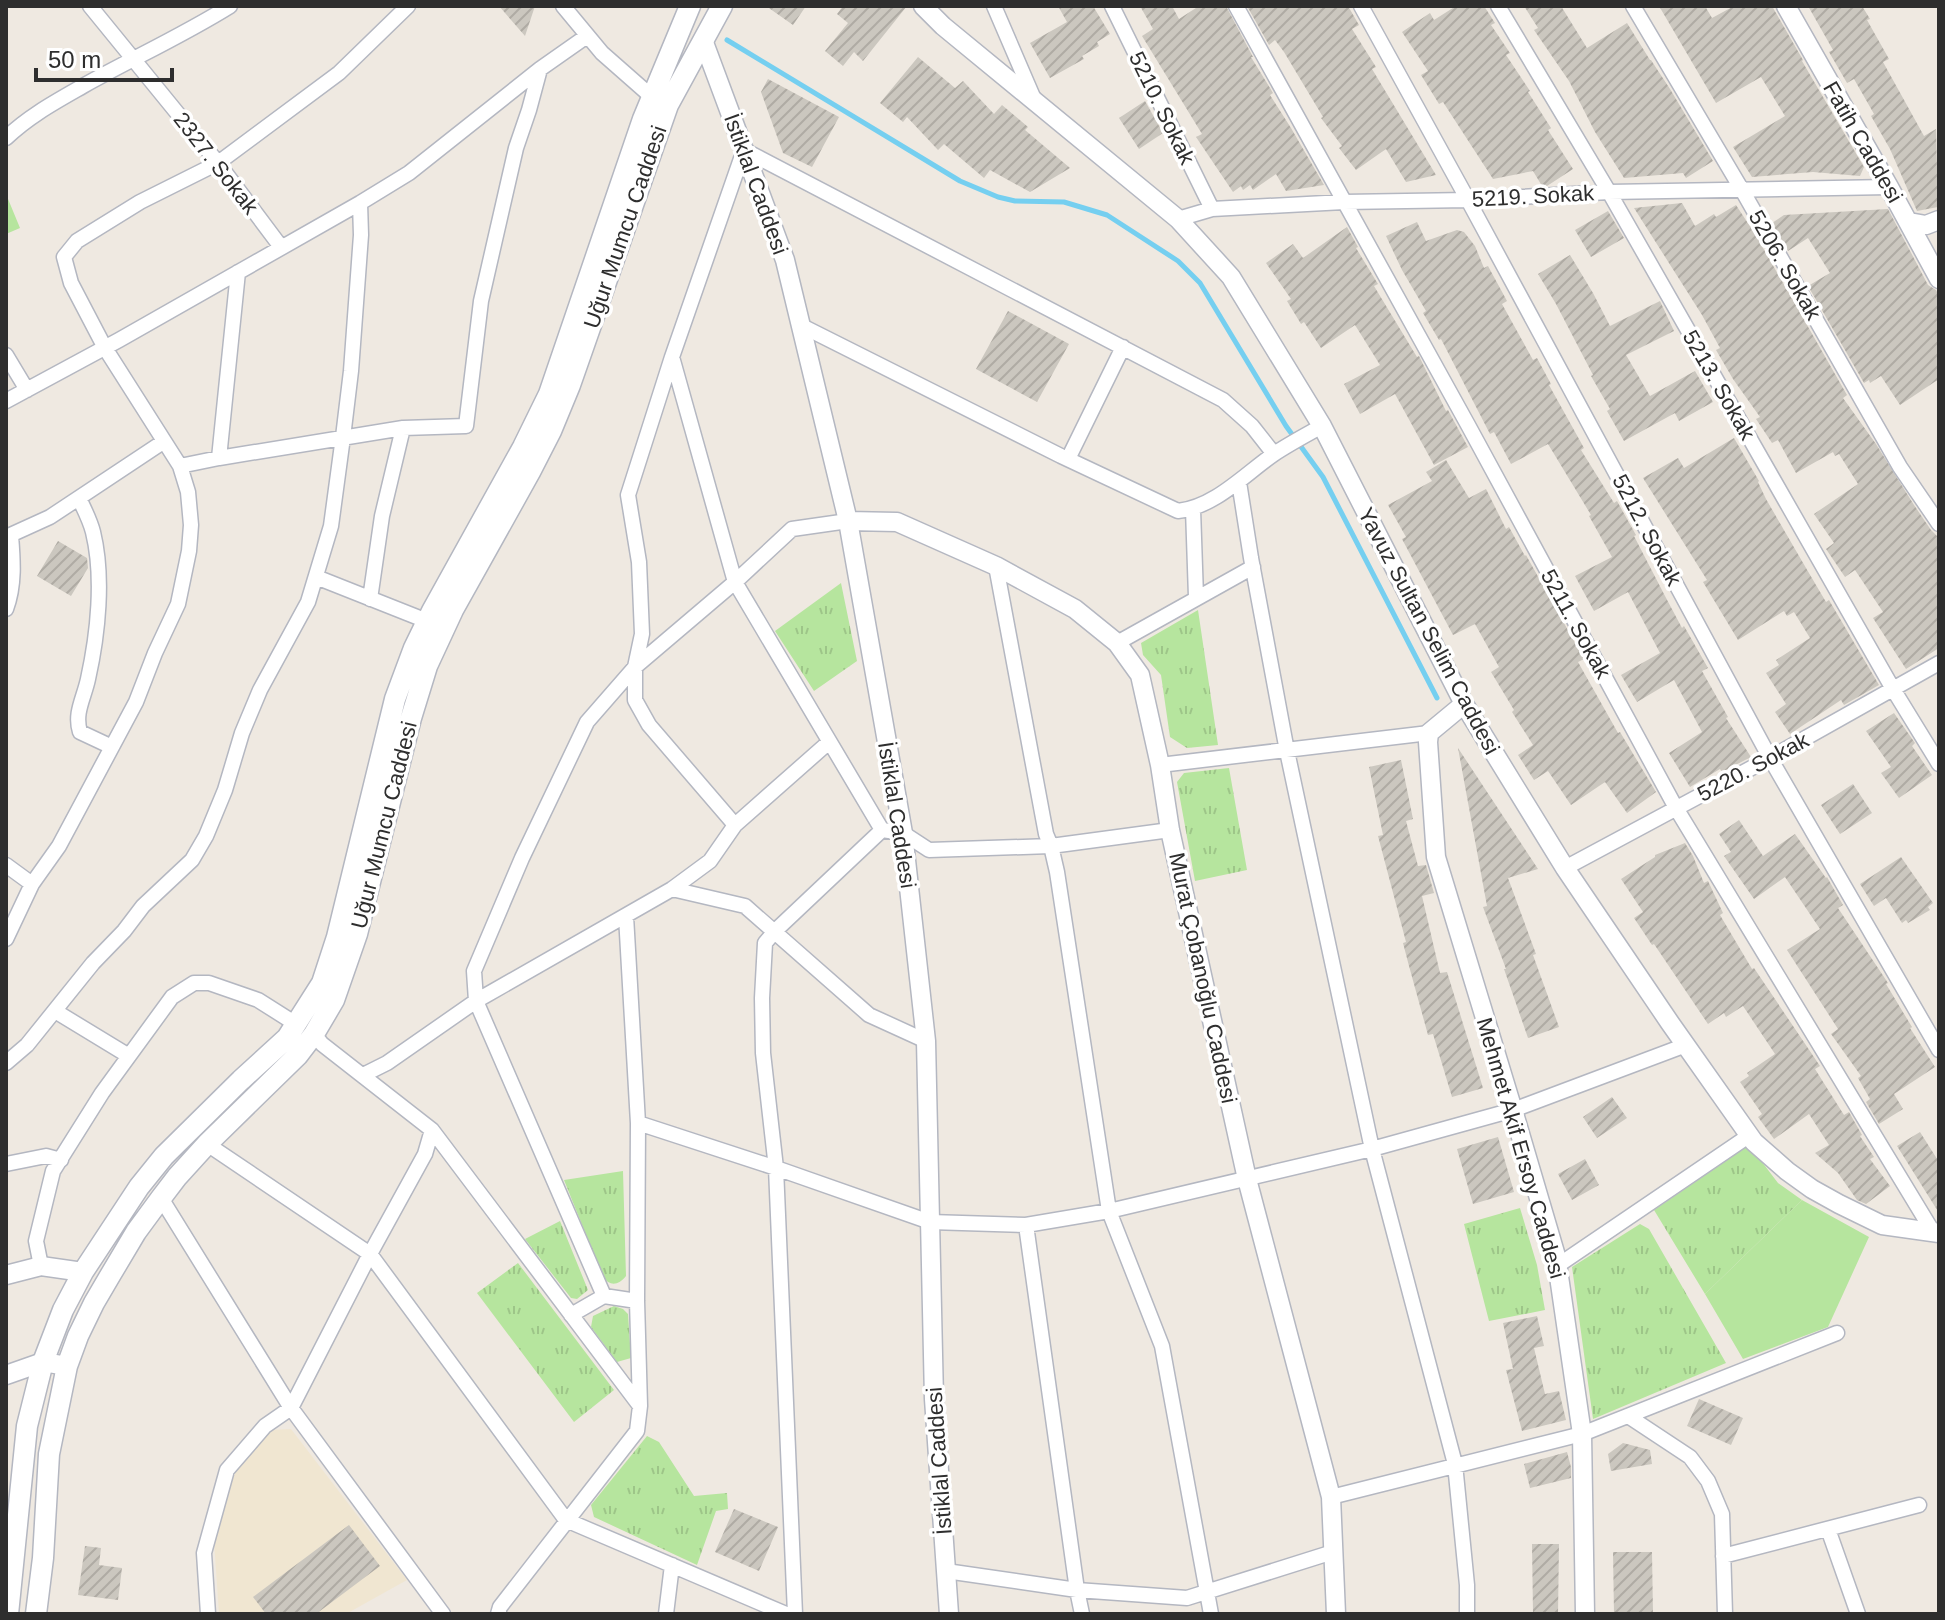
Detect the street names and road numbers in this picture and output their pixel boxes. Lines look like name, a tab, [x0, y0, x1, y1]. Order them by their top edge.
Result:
street label: 5210. Sokak	[1124, 48, 1200, 169]
street label: Fatih Caddesi	[1818, 77, 1908, 207]
street label: 2327. Sokak	[168, 107, 264, 220]
street label: İstiklal Caddesi	[719, 110, 793, 258]
street label: Uğur Mumcu Caddesi	[579, 122, 671, 332]
street label: 5219. Sokak	[1471, 180, 1596, 212]
street label: 5206. Sokak	[1744, 206, 1827, 325]
street label: 5213. Sokak	[1678, 326, 1761, 445]
street label: 5212. Sokak	[1607, 470, 1687, 591]
street label: Yavuz Sultan Selim Caddesi	[1353, 503, 1505, 759]
street label: 5211. Sokak	[1536, 565, 1617, 684]
street label: Uğur Mumcu Caddesi	[346, 719, 422, 931]
street label: 5220. Sokak	[1693, 727, 1814, 807]
street label: İstiklal Caddesi	[873, 740, 921, 890]
street label: Murat Çobanoğlu Caddesi	[1164, 850, 1242, 1106]
street label: Mehmet Akif Ersoy Caddesi	[1472, 1015, 1570, 1281]
street label: İstiklal Caddesi	[921, 1386, 957, 1536]

